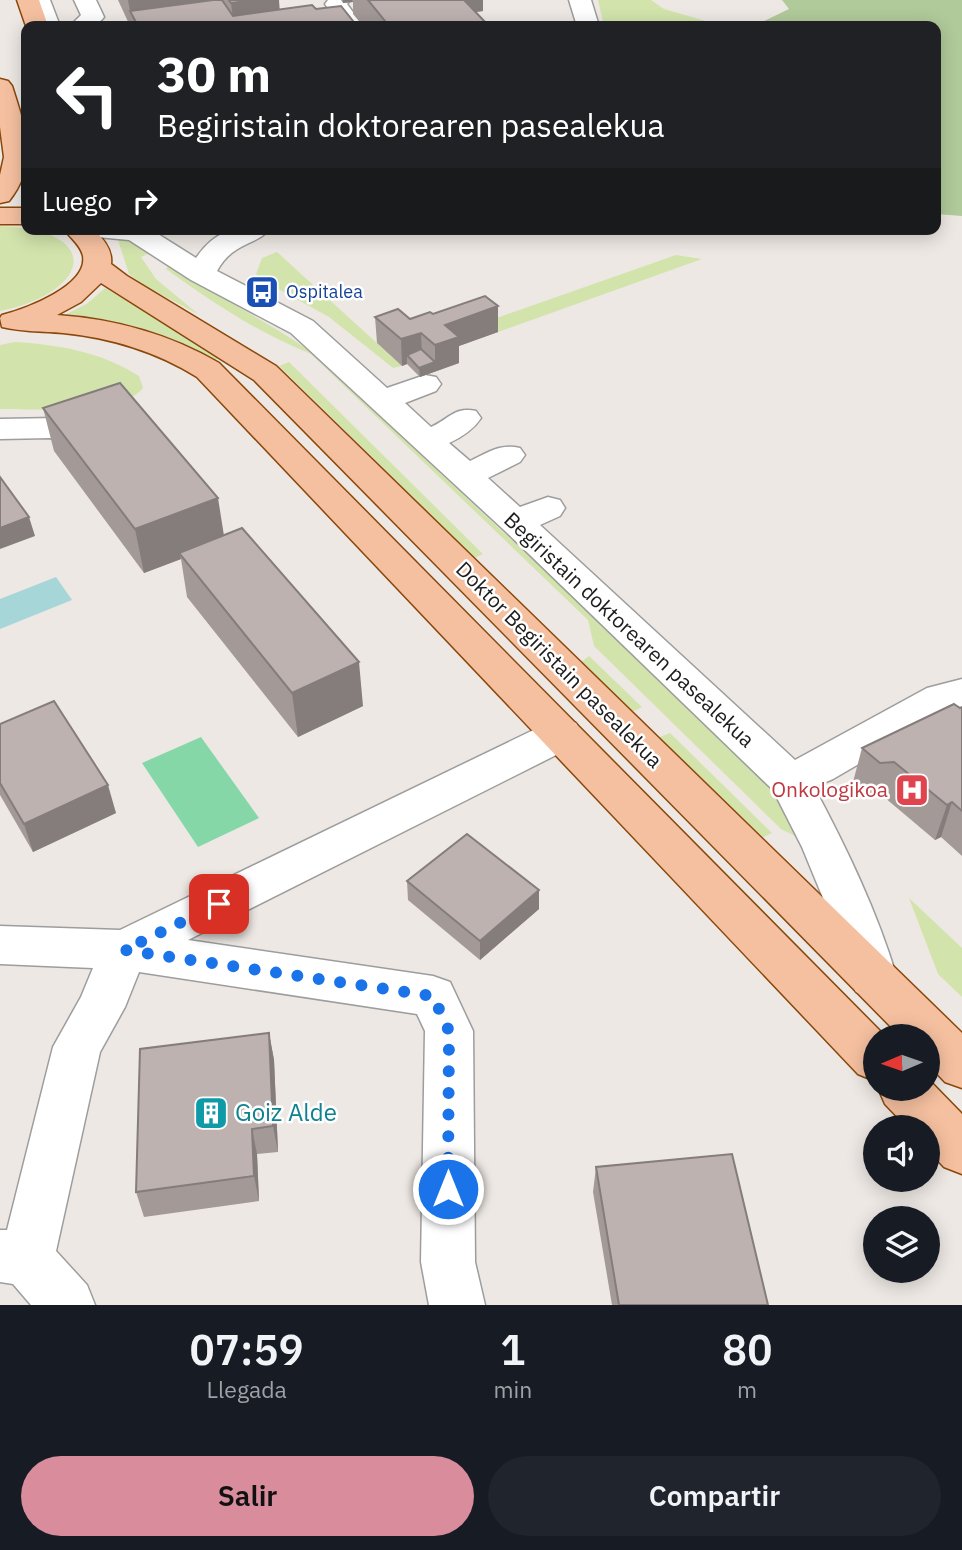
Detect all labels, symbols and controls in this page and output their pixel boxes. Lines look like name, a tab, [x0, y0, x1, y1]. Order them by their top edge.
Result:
text: 30 m	[157, 42, 271, 105]
icon: left	[42, 49, 133, 140]
text: Begiristain doktorearen pasealekua	[157, 104, 665, 146]
icon: right	[126, 182, 164, 220]
text: Luego	[42, 184, 112, 218]
bus stop icon: Ospitalea	[243, 273, 281, 311]
place label: Ospitalea	[286, 280, 363, 303]
street label: Begiristain doktorearen pasealekua	[498, 505, 761, 753]
street label: Doktor Begiristain pasealekua	[450, 555, 669, 774]
hospital icon: Onkologikoa	[893, 771, 931, 809]
place label: Onkologikoa	[771, 775, 888, 803]
pin	[189, 874, 249, 934]
icon: arrive	[200, 885, 238, 923]
north arrow	[863, 1024, 940, 1101]
map controls	[863, 1024, 940, 1283]
building icon: Goiz Alde	[192, 1094, 230, 1132]
place label: Goiz Alde	[235, 1096, 337, 1128]
button: sound	[863, 1115, 940, 1192]
position arrow	[411, 1152, 485, 1226]
button: layers	[863, 1206, 940, 1283]
text: 07:59	[190, 1322, 304, 1377]
text: 1	[500, 1322, 525, 1377]
text: 80	[722, 1322, 772, 1377]
text: Llegada	[207, 1374, 287, 1404]
text: min	[493, 1374, 532, 1404]
text: m	[737, 1374, 757, 1404]
button: Salir	[21, 1456, 474, 1536]
button: Compartir	[488, 1456, 941, 1536]

